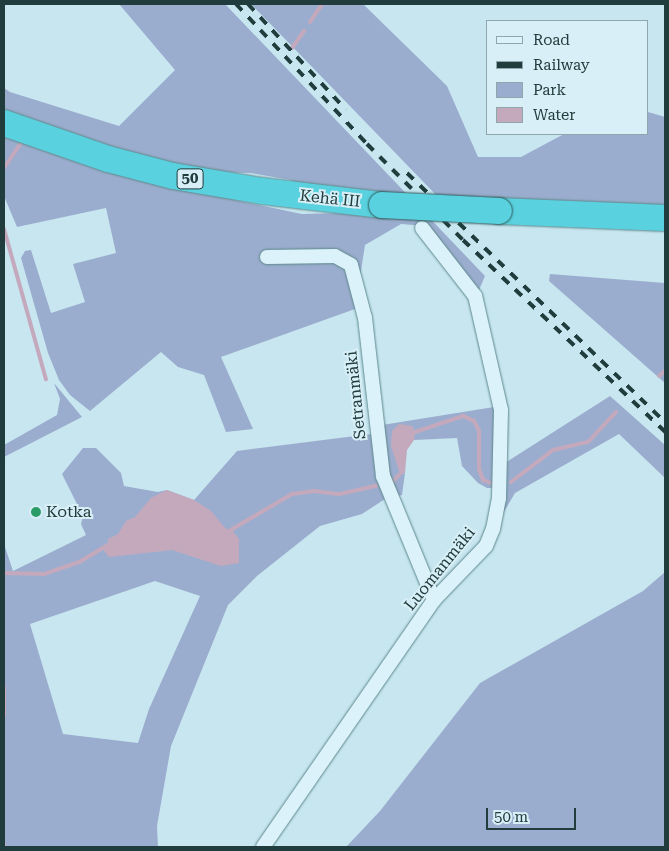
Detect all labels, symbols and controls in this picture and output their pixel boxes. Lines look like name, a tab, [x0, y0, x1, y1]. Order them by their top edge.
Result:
legend	[487, 20, 649, 135]
text: Road	[533, 31, 570, 49]
text: Railway	[533, 56, 590, 74]
text: Park	[533, 81, 566, 99]
text: Water	[533, 106, 575, 124]
road number: 50	[176, 166, 204, 192]
street label: Kehä III	[299, 186, 361, 212]
street label: Setranmäki	[342, 350, 370, 440]
place label: Kotka	[46, 502, 91, 522]
marker: Kotka	[30, 506, 42, 518]
street label: Luomanmäki	[401, 523, 479, 615]
scale bar	[489, 798, 579, 830]
text: 50 m	[494, 808, 528, 826]

